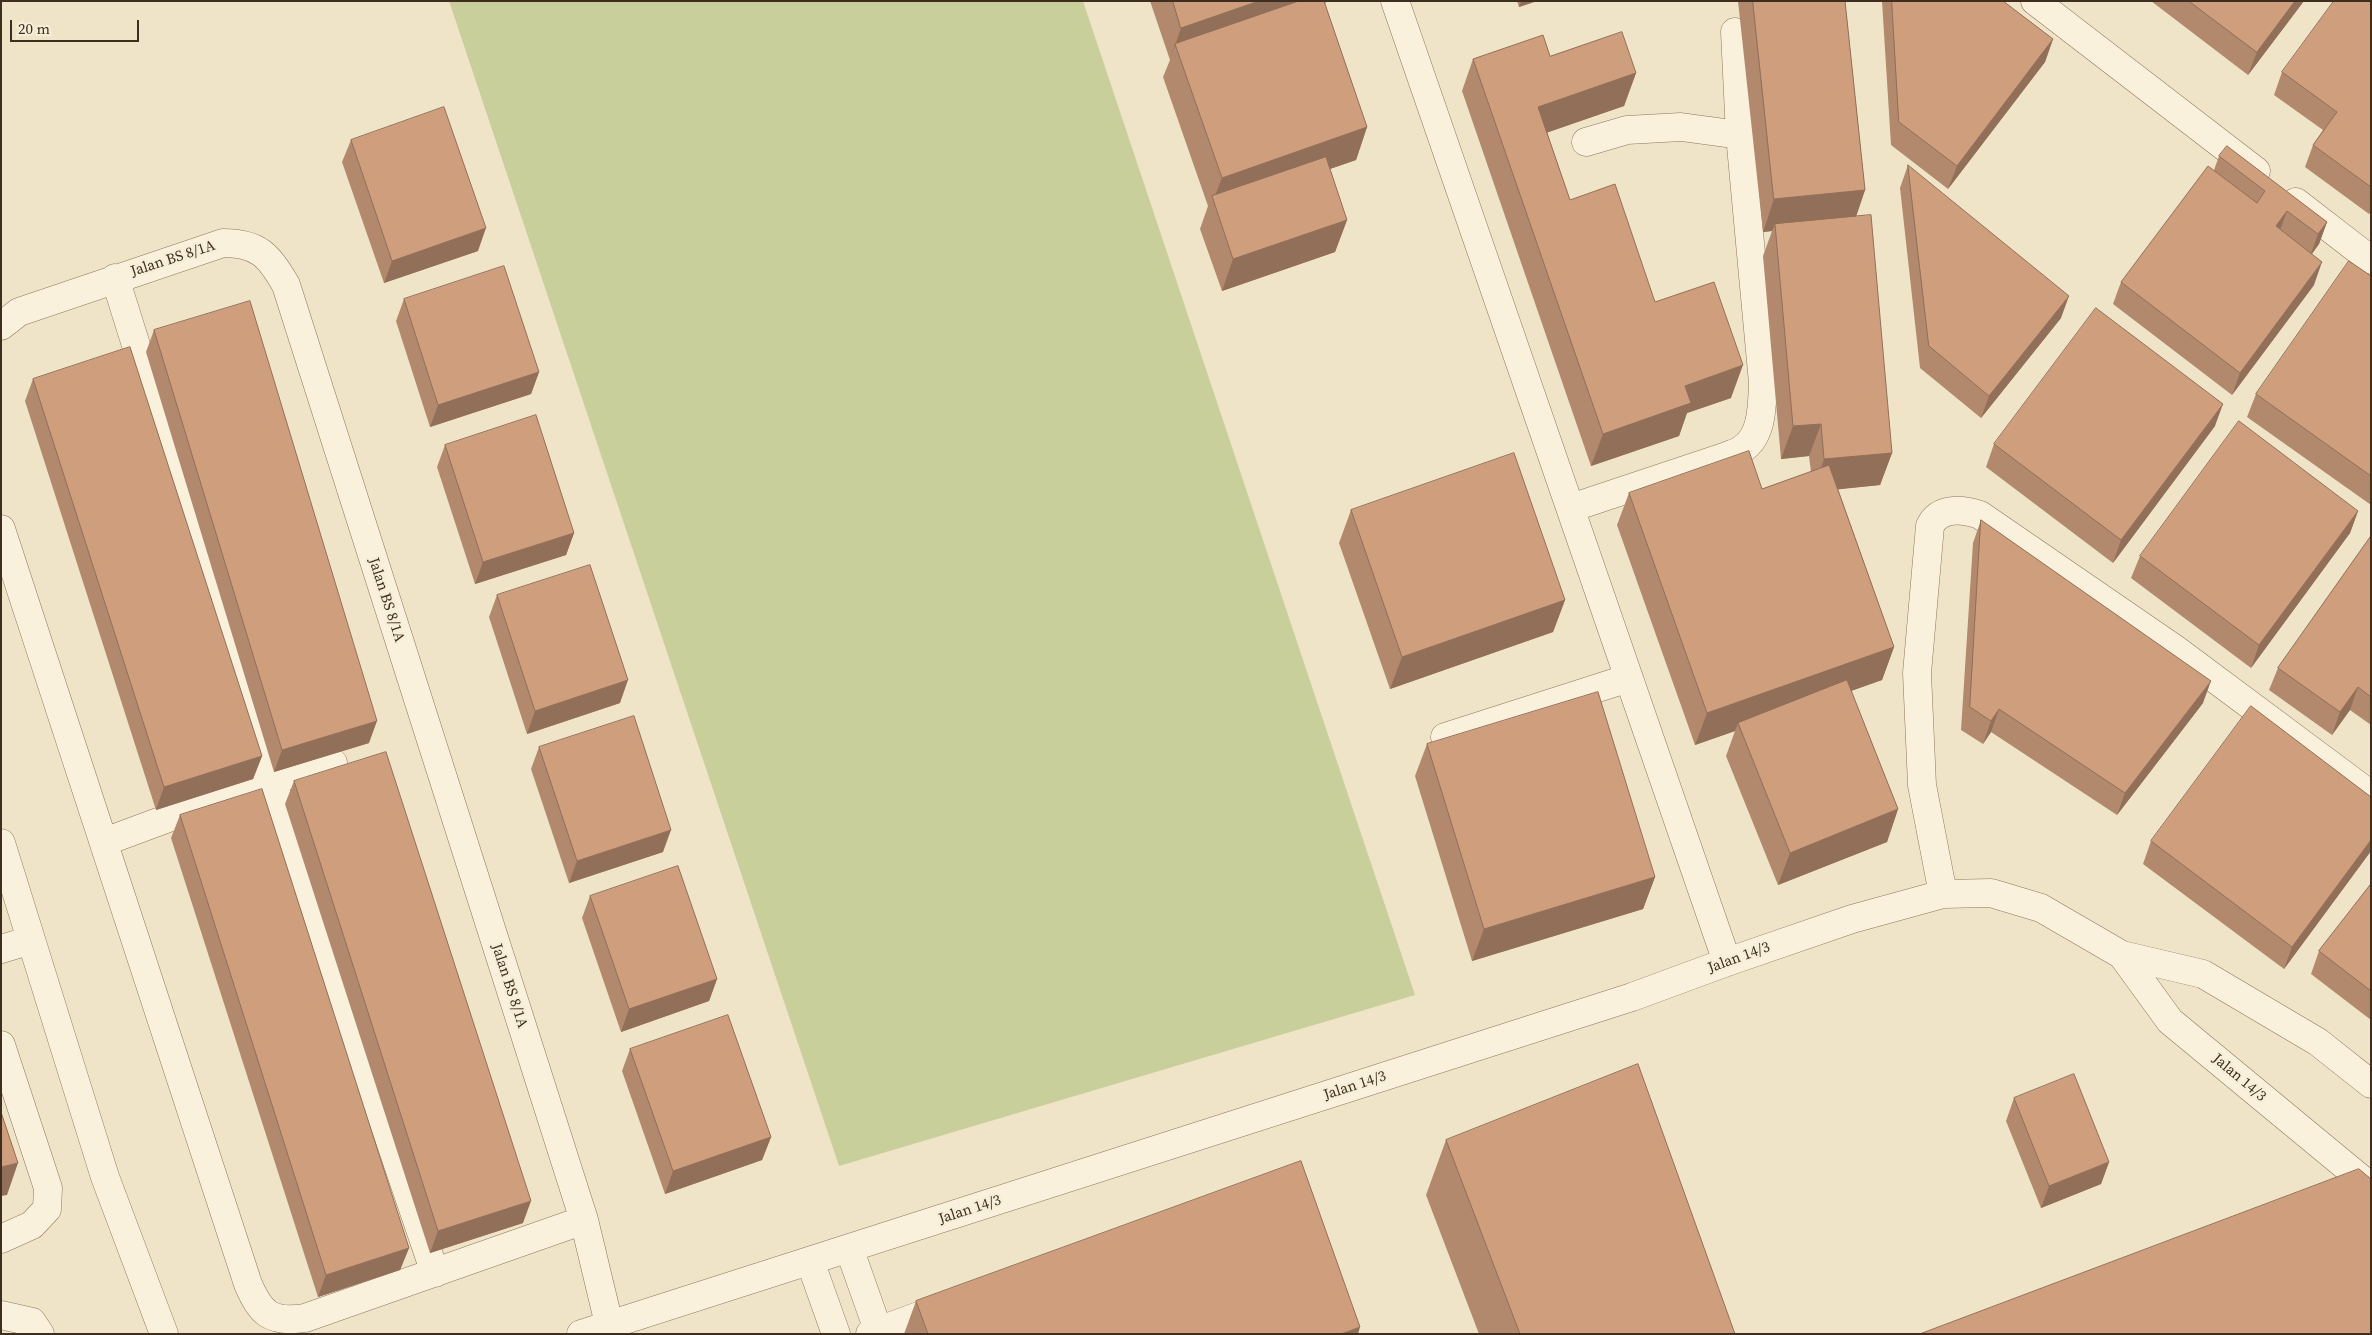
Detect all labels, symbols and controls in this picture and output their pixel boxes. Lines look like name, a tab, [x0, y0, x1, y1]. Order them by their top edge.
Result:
scale bar	[12, 10, 141, 42]
text: 20 m	[18, 18, 50, 39]
street label: Jalan BS 8/1A	[128, 237, 218, 281]
street label: Jalan BS 8/1A	[364, 555, 408, 645]
street label: Jalan 14/3	[1705, 938, 1773, 978]
street label: Jalan BS 8/1A	[487, 941, 531, 1031]
street label: Jalan 14/3	[2208, 1050, 2270, 1106]
street label: Jalan 14/3	[1321, 1067, 1389, 1105]
street label: Jalan 14/3	[936, 1191, 1004, 1229]

